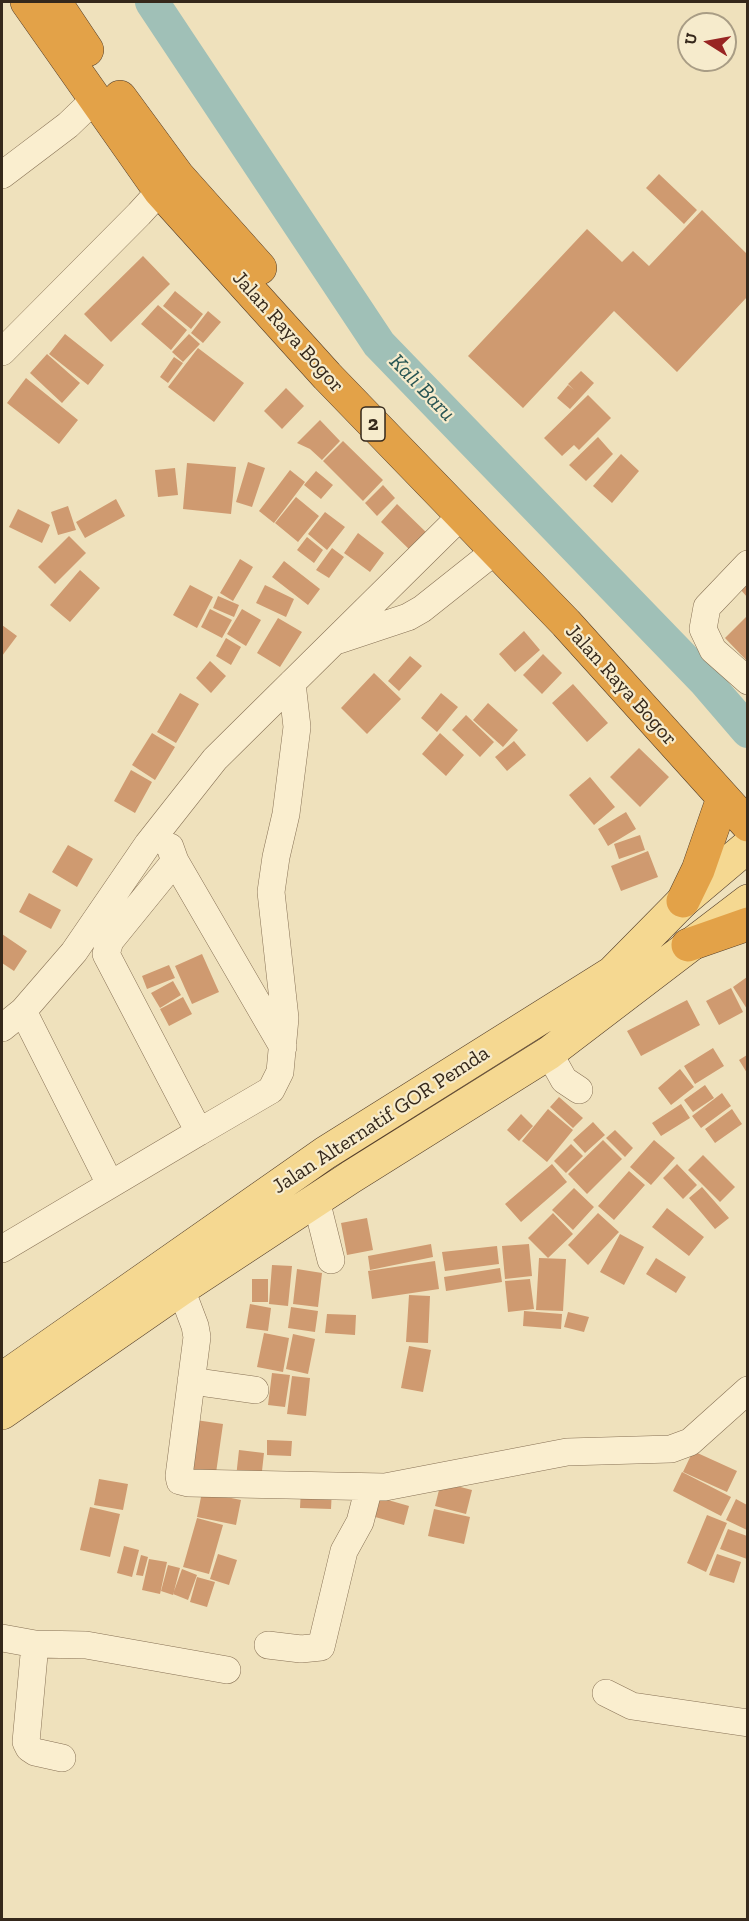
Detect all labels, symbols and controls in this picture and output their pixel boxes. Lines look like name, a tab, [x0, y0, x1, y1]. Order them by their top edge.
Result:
north arrow	[677, 12, 737, 72]
text: U	[680, 31, 701, 46]
street label: Jalan Raya Bogor	[227, 266, 349, 398]
water label: Kali Baru	[384, 349, 460, 427]
road number: 2	[361, 407, 385, 441]
street label: Jalan Raya Bogor	[560, 619, 682, 751]
street label: Jalan Alternatif GOR Pemda	[268, 1040, 494, 1200]

